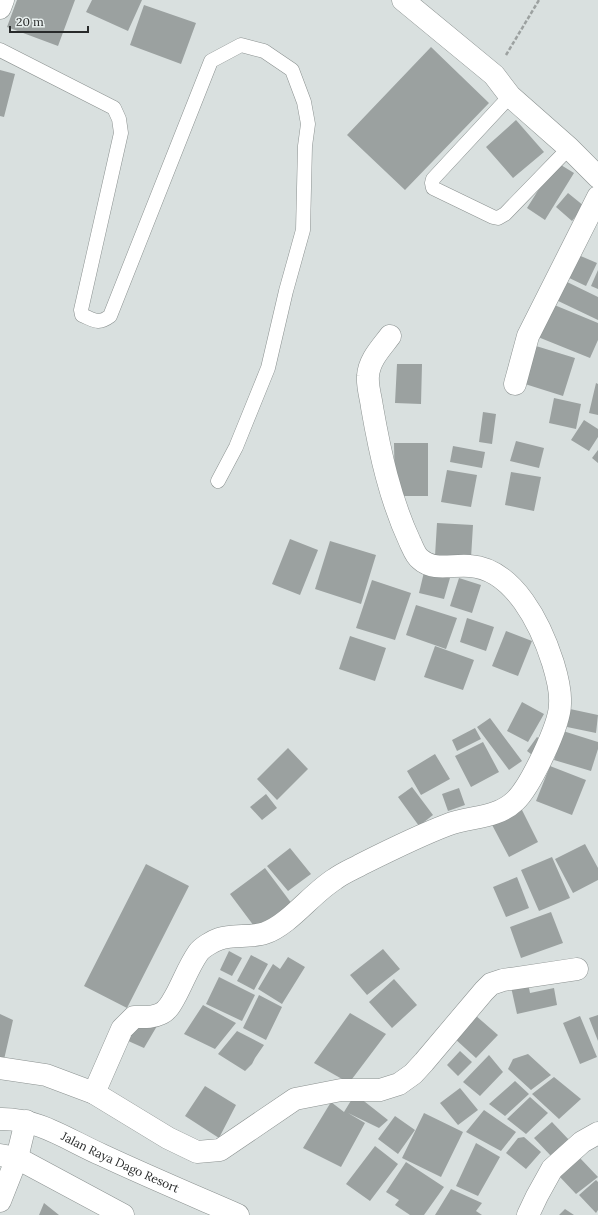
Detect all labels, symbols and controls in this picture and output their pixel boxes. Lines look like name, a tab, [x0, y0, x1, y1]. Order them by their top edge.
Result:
scale bar	[10, 8, 88, 34]
text: 20 m	[16, 14, 44, 29]
street label: Jalan Raya Dago Resort	[58, 1128, 182, 1196]

